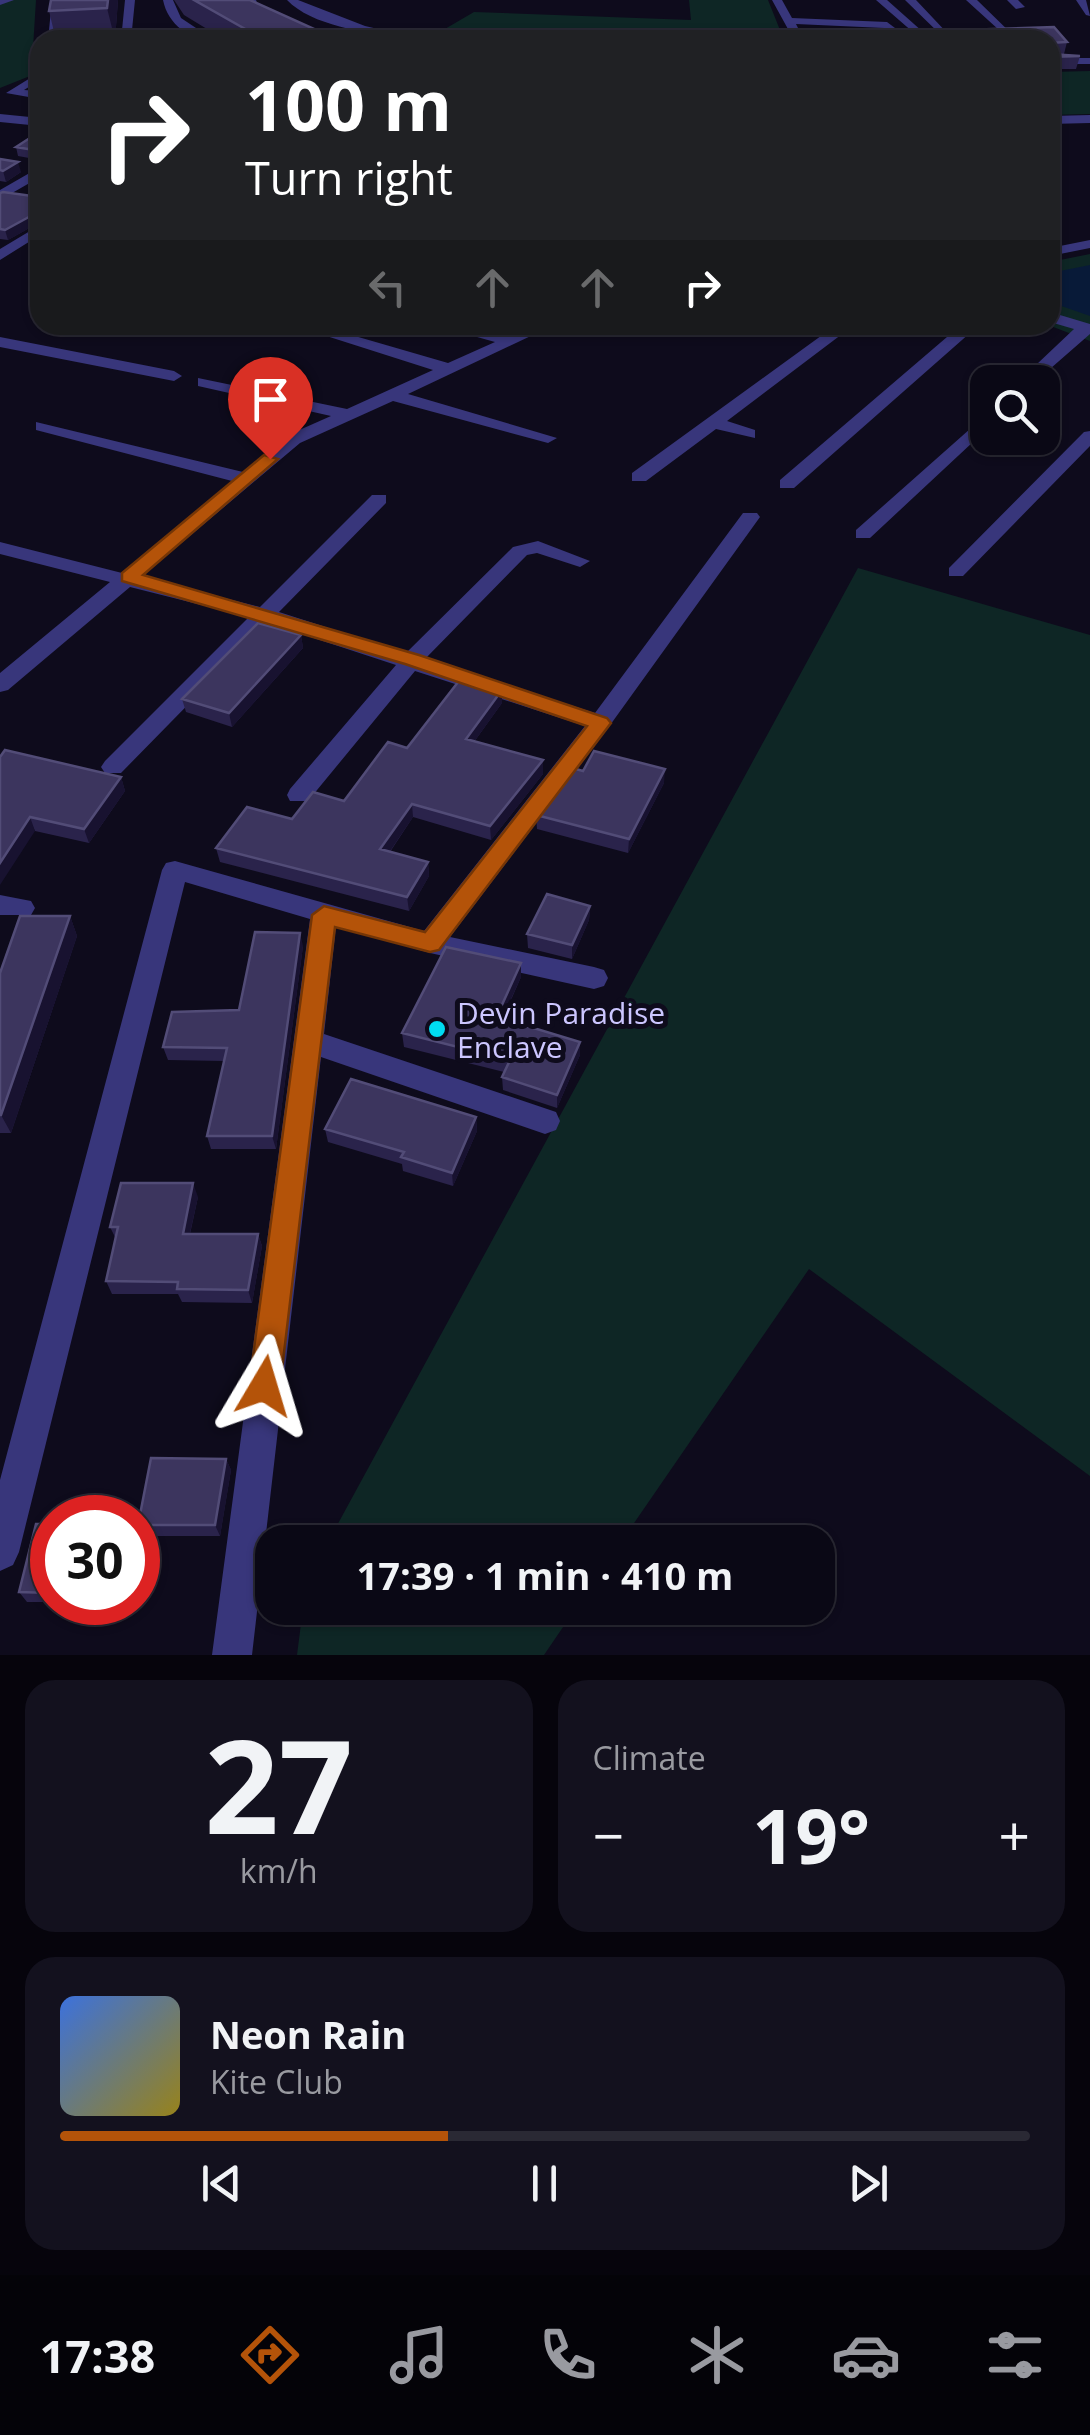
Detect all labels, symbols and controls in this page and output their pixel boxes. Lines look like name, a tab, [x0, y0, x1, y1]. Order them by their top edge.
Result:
text: 100 m	[245, 56, 452, 152]
icon: right	[80, 70, 210, 200]
text: Turn right	[245, 147, 453, 208]
icon: left	[360, 260, 415, 315]
icon: ahead	[465, 260, 520, 315]
icon: ahead	[570, 260, 625, 315]
icon: right	[675, 260, 730, 315]
pin	[228, 357, 313, 460]
map controls	[970, 365, 1060, 455]
button: search	[970, 365, 1060, 455]
icon: arrive	[243, 372, 298, 427]
place label: Devin Paradise Enclave	[457, 992, 665, 1067]
marker: Devin Paradise Enclave	[426, 1018, 448, 1040]
position arrow	[212, 1334, 316, 1438]
speed limit sign: 30	[30, 1495, 160, 1625]
text: 17:39 · 1 min · 410 m	[357, 1549, 733, 1601]
text: 27	[204, 1695, 353, 1872]
text: Climate	[593, 1736, 706, 1779]
text: 19°	[752, 1784, 870, 1886]
text: −	[593, 1797, 624, 1872]
text: +	[999, 1797, 1030, 1872]
text: km/h	[240, 1849, 318, 1892]
text: Neon Rain	[210, 2008, 406, 2060]
text: Kite Club	[210, 2060, 343, 2103]
icon: previous	[194, 2156, 249, 2211]
icon: pause	[517, 2156, 572, 2211]
icon: next	[841, 2156, 896, 2211]
icon: directions	[235, 2320, 305, 2390]
icon: music	[384, 2320, 454, 2390]
icon: phone	[533, 2320, 603, 2390]
icon: climate	[682, 2320, 752, 2390]
icon: car	[831, 2320, 901, 2390]
icon: filters	[980, 2320, 1050, 2390]
text: 17:38	[40, 2325, 155, 2386]

